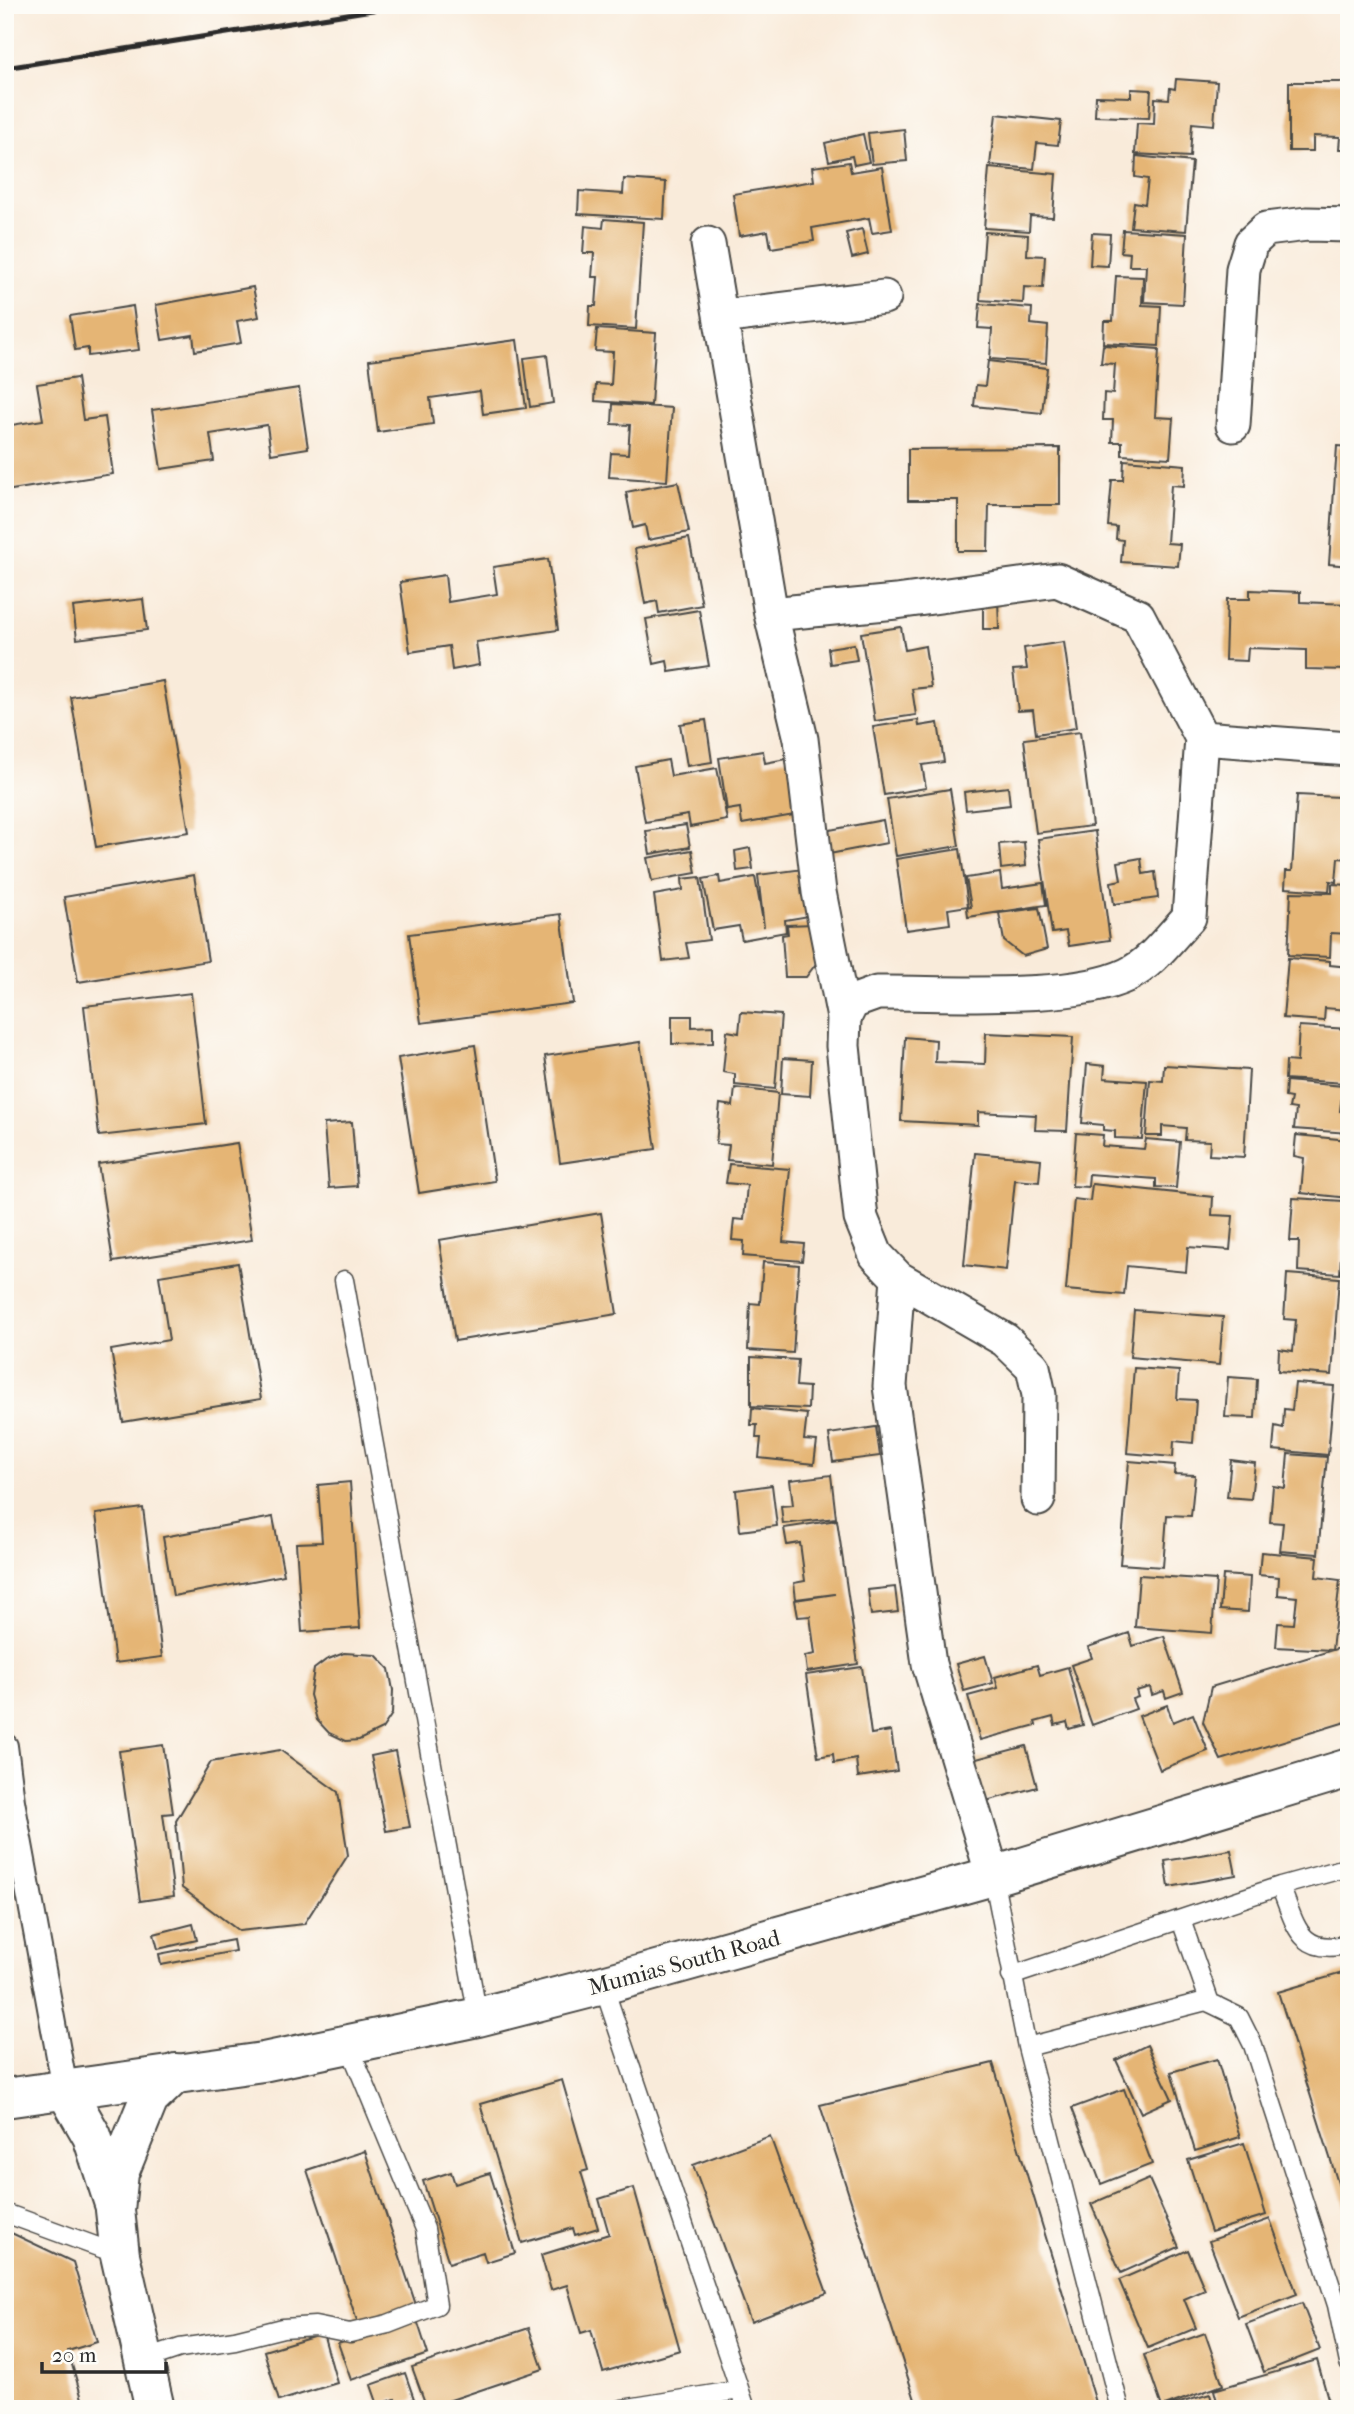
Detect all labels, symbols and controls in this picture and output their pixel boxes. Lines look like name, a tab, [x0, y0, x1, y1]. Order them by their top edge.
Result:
street label: Mumias South Road	[585, 1924, 783, 2001]
scale bar	[42, 2330, 166, 2374]
text: 20 m	[52, 2343, 97, 2367]

